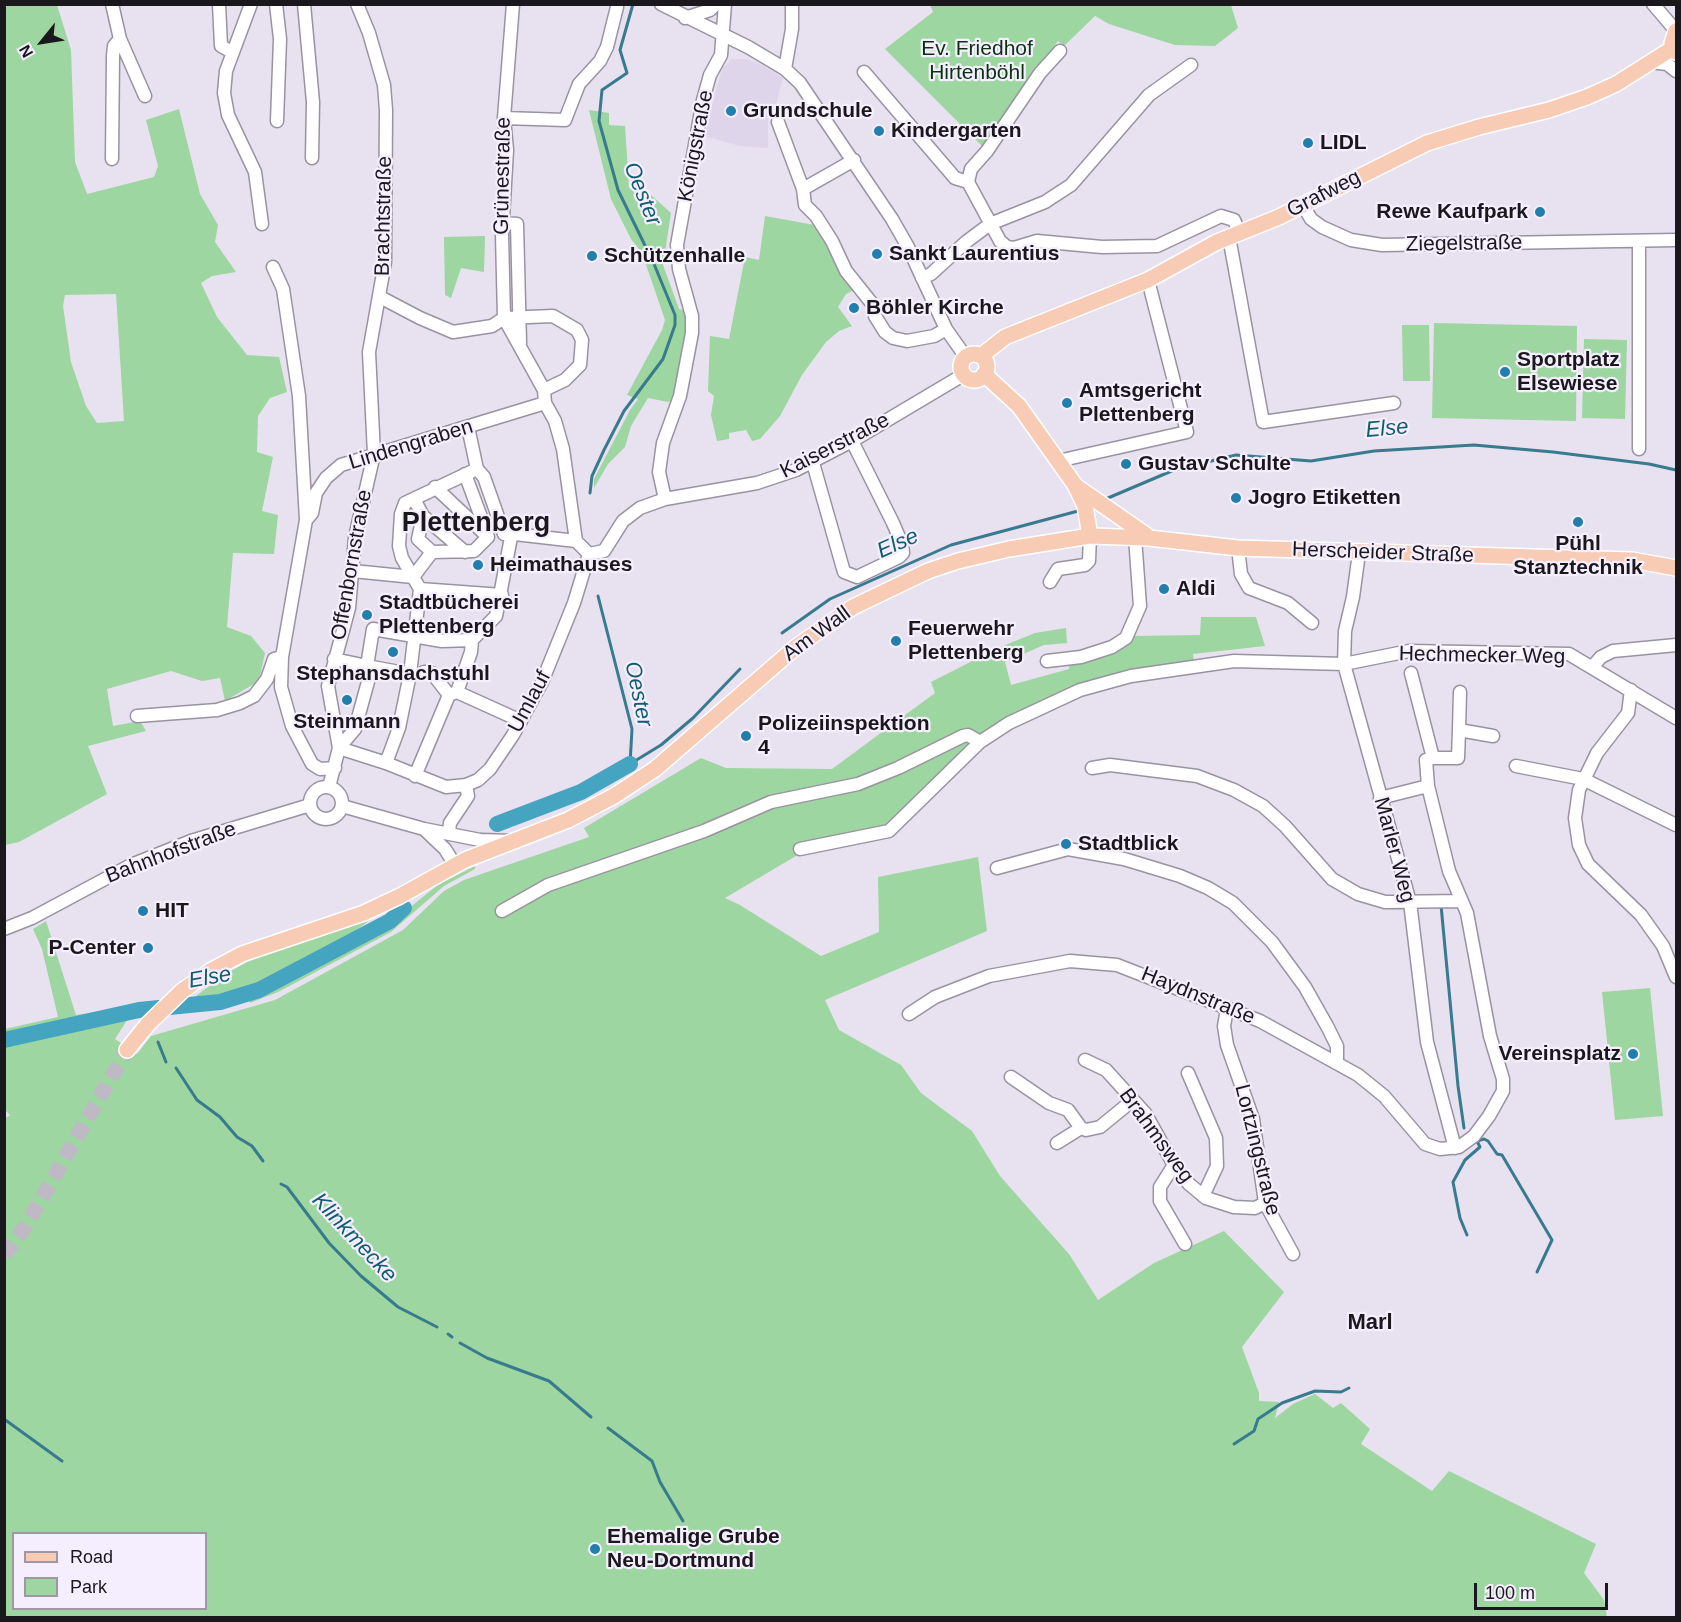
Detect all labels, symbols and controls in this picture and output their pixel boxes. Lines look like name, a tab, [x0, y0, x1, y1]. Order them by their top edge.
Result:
north arrow	[12, 12, 72, 72]
park label: Ev. Friedhof Hirtenböhl	[921, 36, 1033, 86]
text: N	[16, 42, 36, 61]
street label: Königstraße	[673, 88, 719, 204]
place label: Grundschule	[743, 98, 873, 124]
marker: Grundschule	[724, 104, 738, 118]
street label: Grünestraße	[489, 117, 517, 235]
place label: Kindergarten	[891, 118, 1022, 144]
marker: Kindergarten	[872, 124, 886, 138]
place label: LIDL	[1320, 130, 1367, 156]
marker: LIDL	[1301, 136, 1315, 150]
street label: Brachtstraße	[370, 156, 398, 276]
water label: Oester	[617, 158, 667, 230]
street label: Grafweg	[1283, 165, 1365, 223]
place label: Rewe Kaufpark	[1376, 199, 1528, 225]
marker: Rewe Kaufpark	[1533, 205, 1547, 219]
street label: Ziegelstraße	[1405, 230, 1523, 258]
place label: Sankt Laurentius	[889, 241, 1059, 267]
place label: Schützenhalle	[604, 243, 745, 269]
marker: Sankt Laurentius	[870, 247, 884, 261]
marker: Schützenhalle	[585, 249, 599, 263]
place label: Böhler Kirche	[866, 295, 1004, 321]
marker: Böhler Kirche	[847, 301, 861, 315]
place label: Sportplatz Elsewiese	[1517, 347, 1620, 397]
marker: Sportplatz Elsewiese	[1498, 365, 1512, 379]
place label: Amtsgericht Plettenberg	[1079, 378, 1202, 428]
marker: Amtsgericht Plettenberg	[1060, 396, 1074, 410]
street label: Kaiserstraße	[776, 408, 894, 484]
street label: Lindengraben	[346, 414, 476, 476]
water label: Else	[1365, 414, 1409, 444]
place label: Gustav Schulte	[1138, 451, 1291, 477]
marker: Gustav Schulte	[1119, 457, 1133, 471]
place label: Jogro Etiketten	[1248, 485, 1401, 511]
street label: Offenbornstraße	[326, 488, 378, 642]
marker: Jogro Etiketten	[1229, 491, 1243, 505]
district label: Plettenberg	[402, 508, 550, 540]
marker: Pühl Stanztechnik	[1571, 515, 1585, 529]
water label: Else	[873, 523, 923, 565]
place label: Pühl Stanztechnik	[1513, 531, 1643, 581]
street label: Herscheider Straße	[1292, 537, 1474, 569]
place label: Heimathauses	[490, 552, 632, 578]
marker: Heimathauses	[471, 558, 485, 572]
place label: Aldi	[1176, 576, 1216, 602]
marker: Aldi	[1157, 582, 1171, 596]
place label: Stadtbücherei Plettenberg	[379, 590, 519, 640]
street label: Am Wall	[778, 601, 856, 667]
marker: Stadtbücherei Plettenberg	[360, 608, 374, 622]
place label: Feuerwehr Plettenberg	[908, 616, 1024, 666]
marker: Feuerwehr Plettenberg	[889, 634, 903, 648]
street label: Hechmecker Weg	[1399, 642, 1565, 670]
marker: Stephansdachstuhl	[386, 645, 400, 659]
water label: Oester	[618, 659, 658, 729]
place label: Stephansdachstuhl	[296, 661, 490, 687]
street label: Umlauf	[503, 667, 557, 737]
marker: Steinmann	[340, 693, 354, 707]
place label: Steinmann	[293, 709, 401, 735]
place label: Polizeiinspektion 4	[758, 711, 930, 761]
marker: Polizeiinspektion 4	[739, 729, 753, 743]
street label: Marler Weg	[1368, 795, 1420, 905]
street label: Bahnhofstraße	[102, 817, 240, 889]
place label: Stadtblick	[1078, 831, 1178, 857]
marker: Stadtblick	[1059, 837, 1073, 851]
place label: HIT	[155, 898, 189, 924]
marker: HIT	[136, 904, 150, 918]
place label: P-Center	[48, 935, 136, 961]
marker: P-Center	[141, 941, 155, 955]
water label: Else	[187, 961, 233, 995]
street label: Haydnstraße	[1138, 962, 1258, 1030]
place label: Vereinsplatz	[1498, 1041, 1621, 1067]
marker: Vereinsplatz	[1626, 1047, 1640, 1061]
street label: Lortzingstraße	[1229, 1082, 1285, 1218]
street label: Brahmsweg	[1113, 1084, 1199, 1188]
water label: Klinkmecke	[306, 1188, 402, 1288]
district label: Marl	[1347, 1310, 1393, 1336]
place label: Ehemalige Grube Neu-Dortmund	[607, 1524, 780, 1574]
legend	[12, 1532, 207, 1610]
marker: Ehemalige Grube Neu-Dortmund	[588, 1542, 602, 1556]
text: Road	[70, 1547, 113, 1567]
scale bar	[1477, 1571, 1610, 1609]
text: Park	[70, 1577, 107, 1597]
text: 100 m	[1485, 1583, 1535, 1603]

